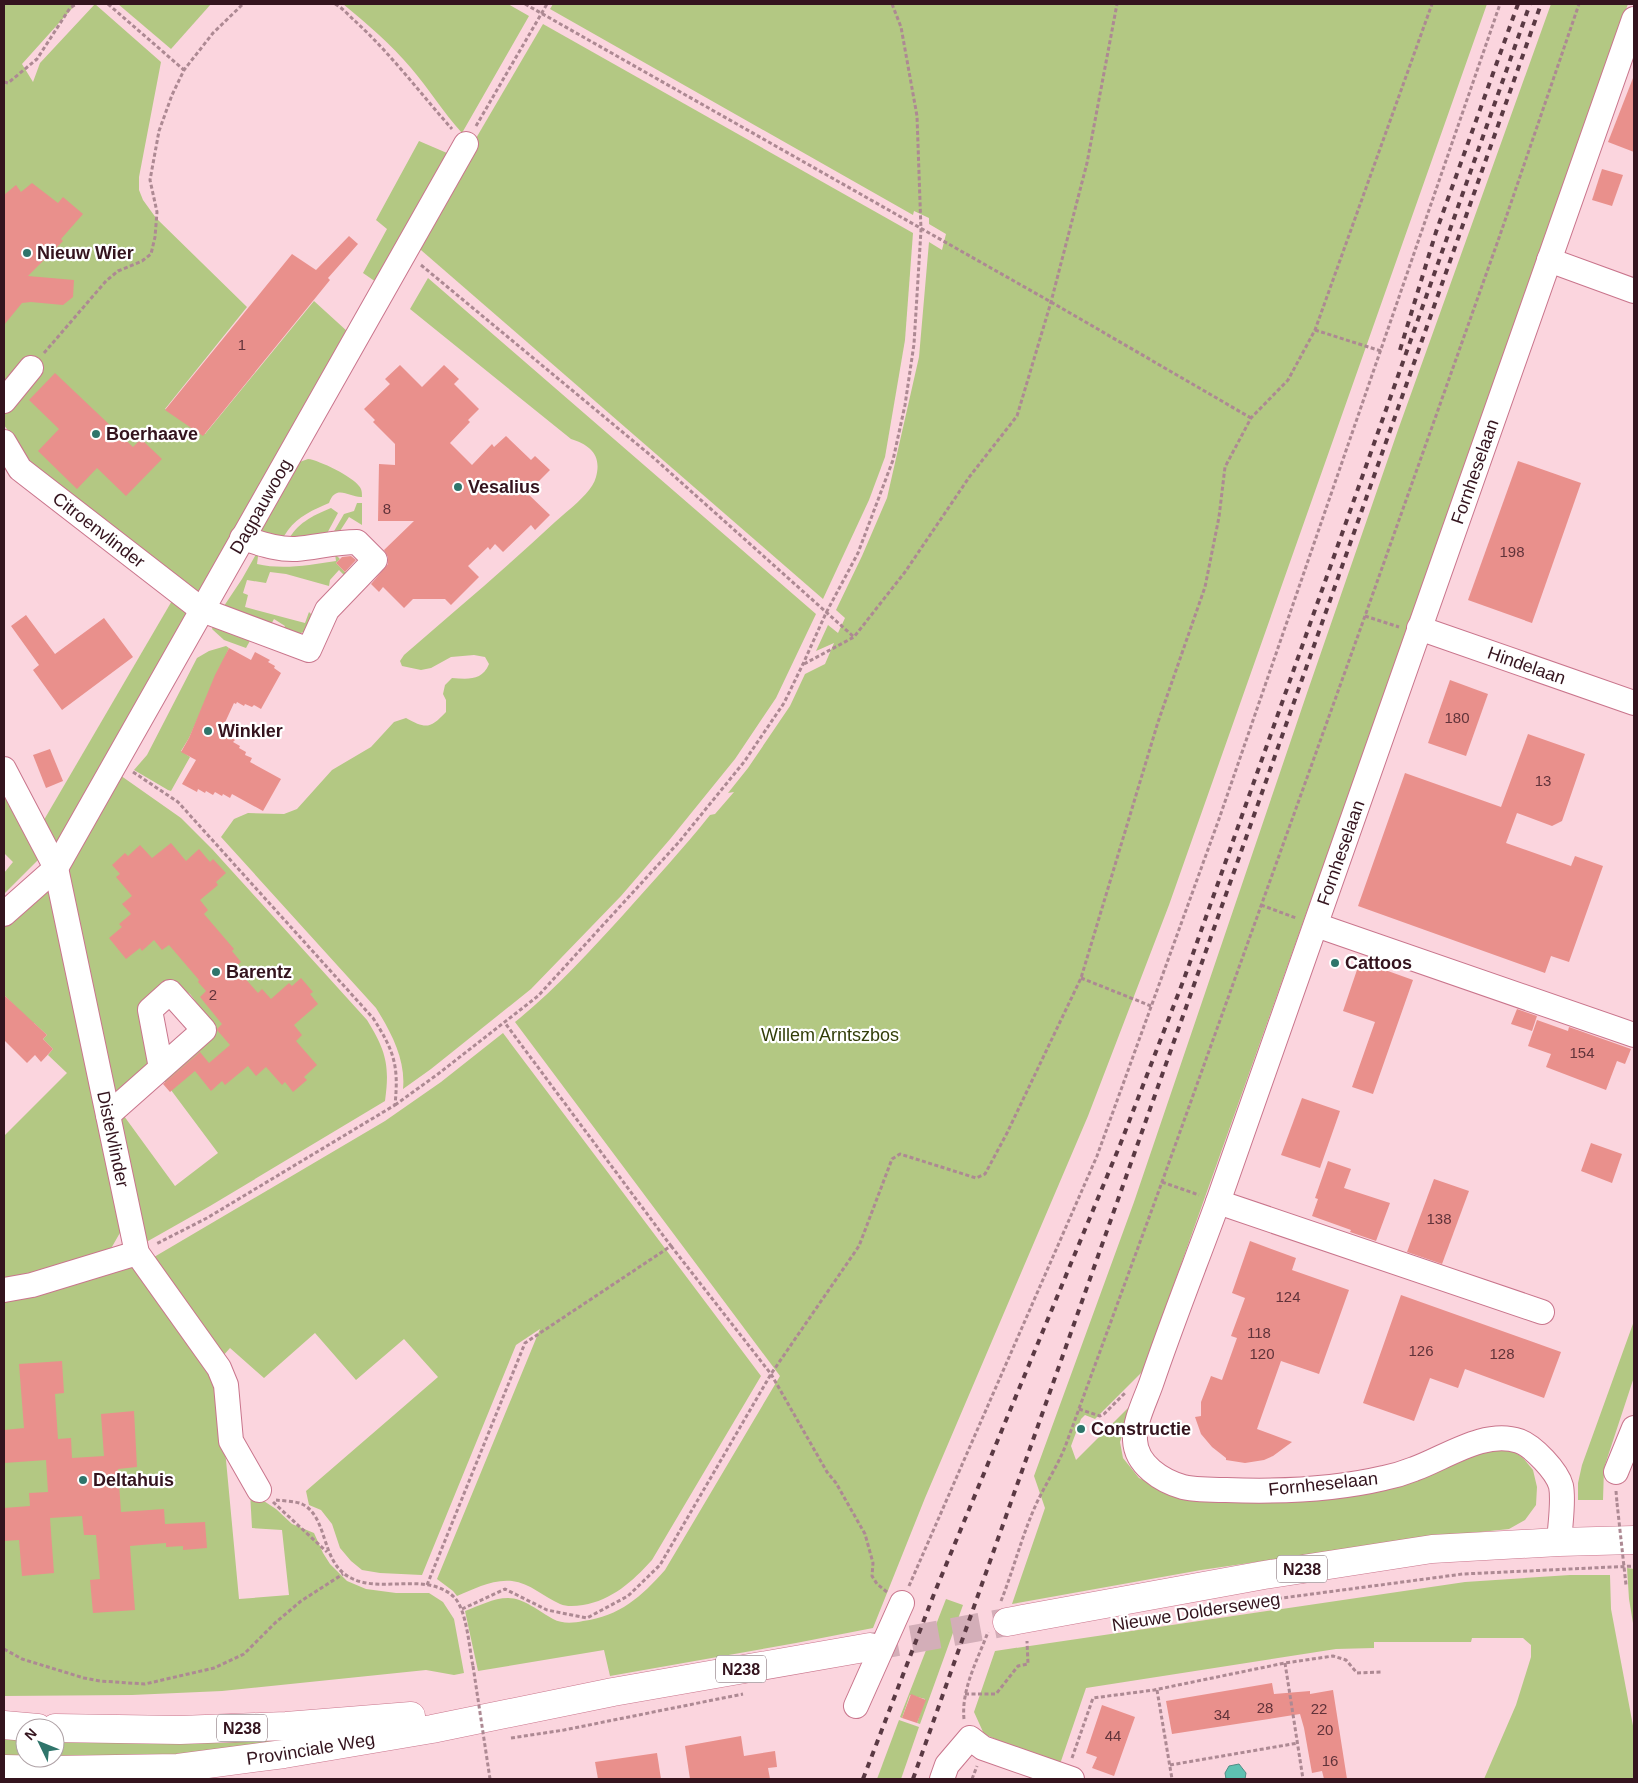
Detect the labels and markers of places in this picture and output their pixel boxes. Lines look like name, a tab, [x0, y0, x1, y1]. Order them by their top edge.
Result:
place label: Nieuw Wier	[37, 243, 134, 263]
marker: Nieuw Wier	[21, 247, 33, 259]
place label: Boerhaave	[106, 424, 198, 444]
marker: Boerhaave	[90, 428, 102, 440]
place label: Vesalius	[468, 477, 540, 497]
marker: Vesalius	[452, 481, 464, 493]
place label: Winkler	[218, 721, 283, 741]
marker: Winkler	[202, 725, 214, 737]
place label: Cattoos	[1345, 953, 1412, 973]
marker: Cattoos	[1329, 957, 1341, 969]
place label: Barentz	[226, 962, 292, 982]
marker: Barentz	[210, 966, 222, 978]
place label: Constructie	[1091, 1419, 1191, 1439]
marker: Constructie	[1075, 1423, 1087, 1435]
place label: Deltahuis	[93, 1470, 174, 1490]
marker: Deltahuis	[77, 1474, 89, 1486]

